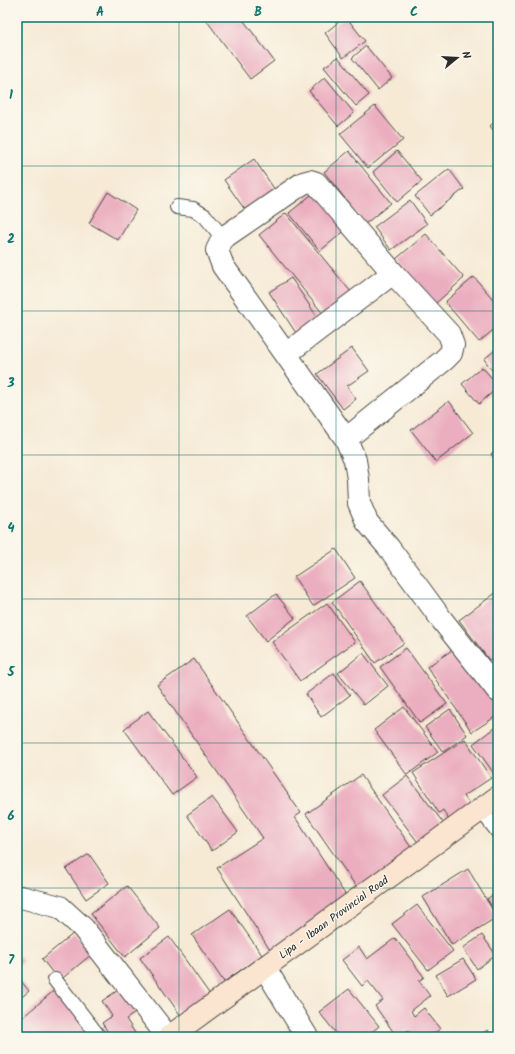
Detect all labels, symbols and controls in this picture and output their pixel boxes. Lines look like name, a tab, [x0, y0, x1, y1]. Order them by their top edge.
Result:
text: A	[96, 2, 104, 23]
text: B	[254, 2, 262, 23]
text: C	[410, 2, 418, 23]
north arrow	[437, 38, 477, 78]
text: N	[456, 49, 475, 61]
text: 1	[9, 85, 13, 106]
text: 2	[7, 229, 15, 250]
text: 3	[6, 373, 15, 394]
text: 4	[7, 518, 15, 539]
text: 5	[7, 662, 16, 683]
text: 6	[7, 806, 15, 827]
street label: Lipa - Ibaan Provincial Road	[275, 872, 393, 964]
text: 7	[8, 950, 15, 971]

